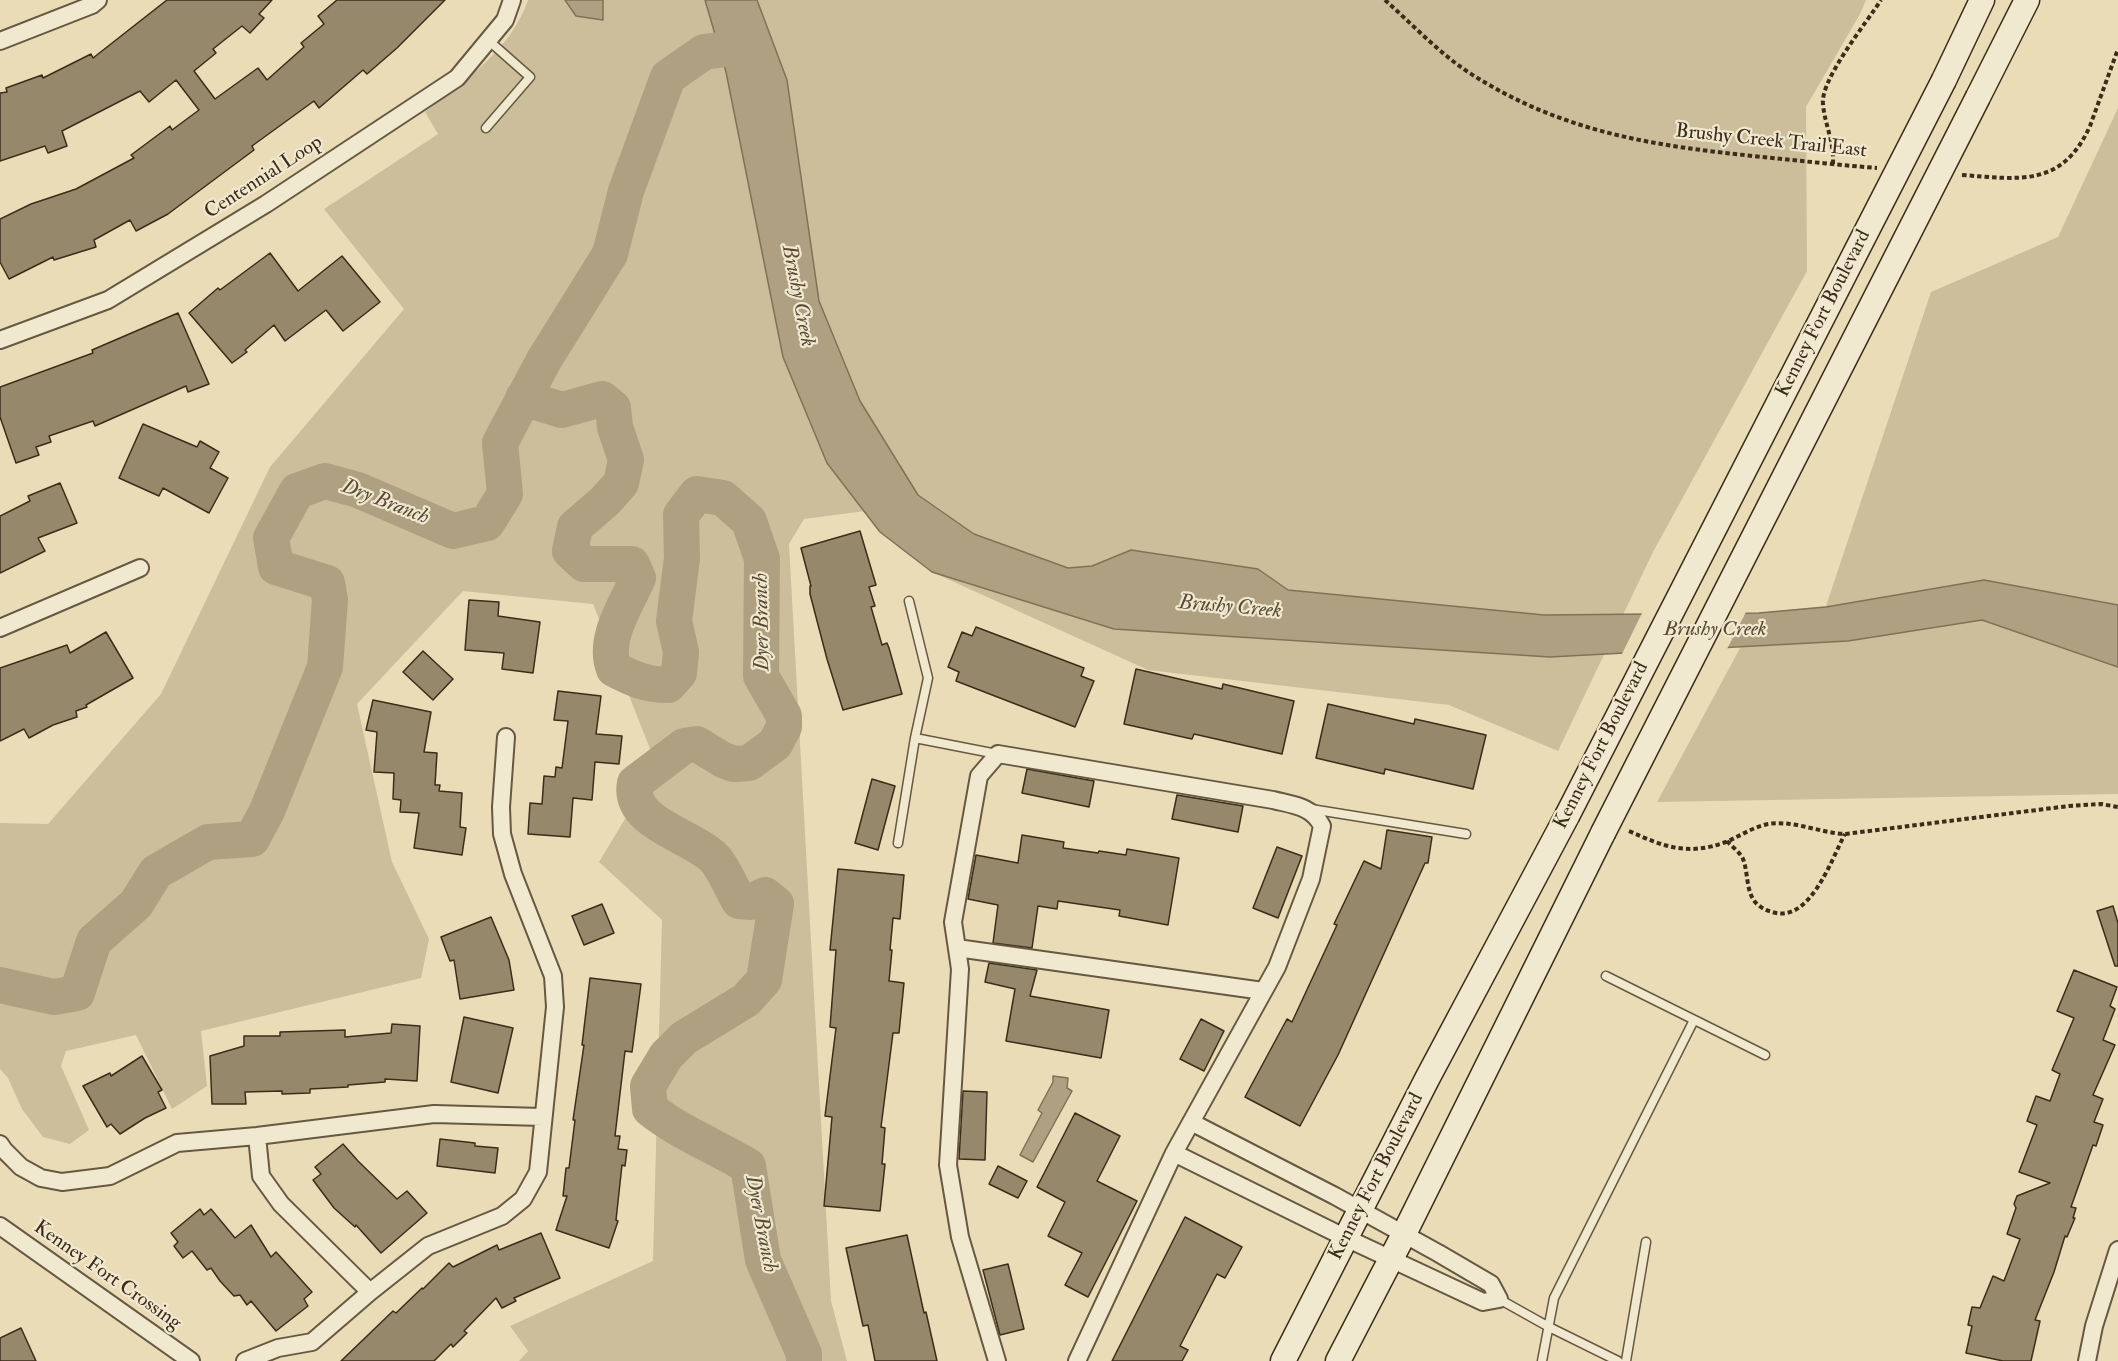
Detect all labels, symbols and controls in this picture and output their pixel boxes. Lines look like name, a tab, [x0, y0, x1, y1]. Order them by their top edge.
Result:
street label: Brushy Creek Trail East	[1674, 120, 1868, 164]
street label: Centennial Loop	[201, 131, 327, 225]
street label: Kenney Fort Boulevard	[1771, 226, 1877, 402]
water label: Brushy Creek	[775, 243, 819, 349]
water label: Dry Branch	[338, 475, 432, 531]
water label: Dyer Branch	[750, 573, 776, 671]
water label: Brushy Creek	[1178, 591, 1282, 625]
water label: Brushy Creek	[1663, 617, 1767, 643]
street label: Kenney Fort Boulevard	[1549, 658, 1655, 834]
street label: Kenney Fort Boulevard	[1324, 1089, 1430, 1265]
water label: Dyer Branch	[738, 1173, 782, 1275]
street label: Kenney Fort Crossing	[29, 1216, 185, 1336]

